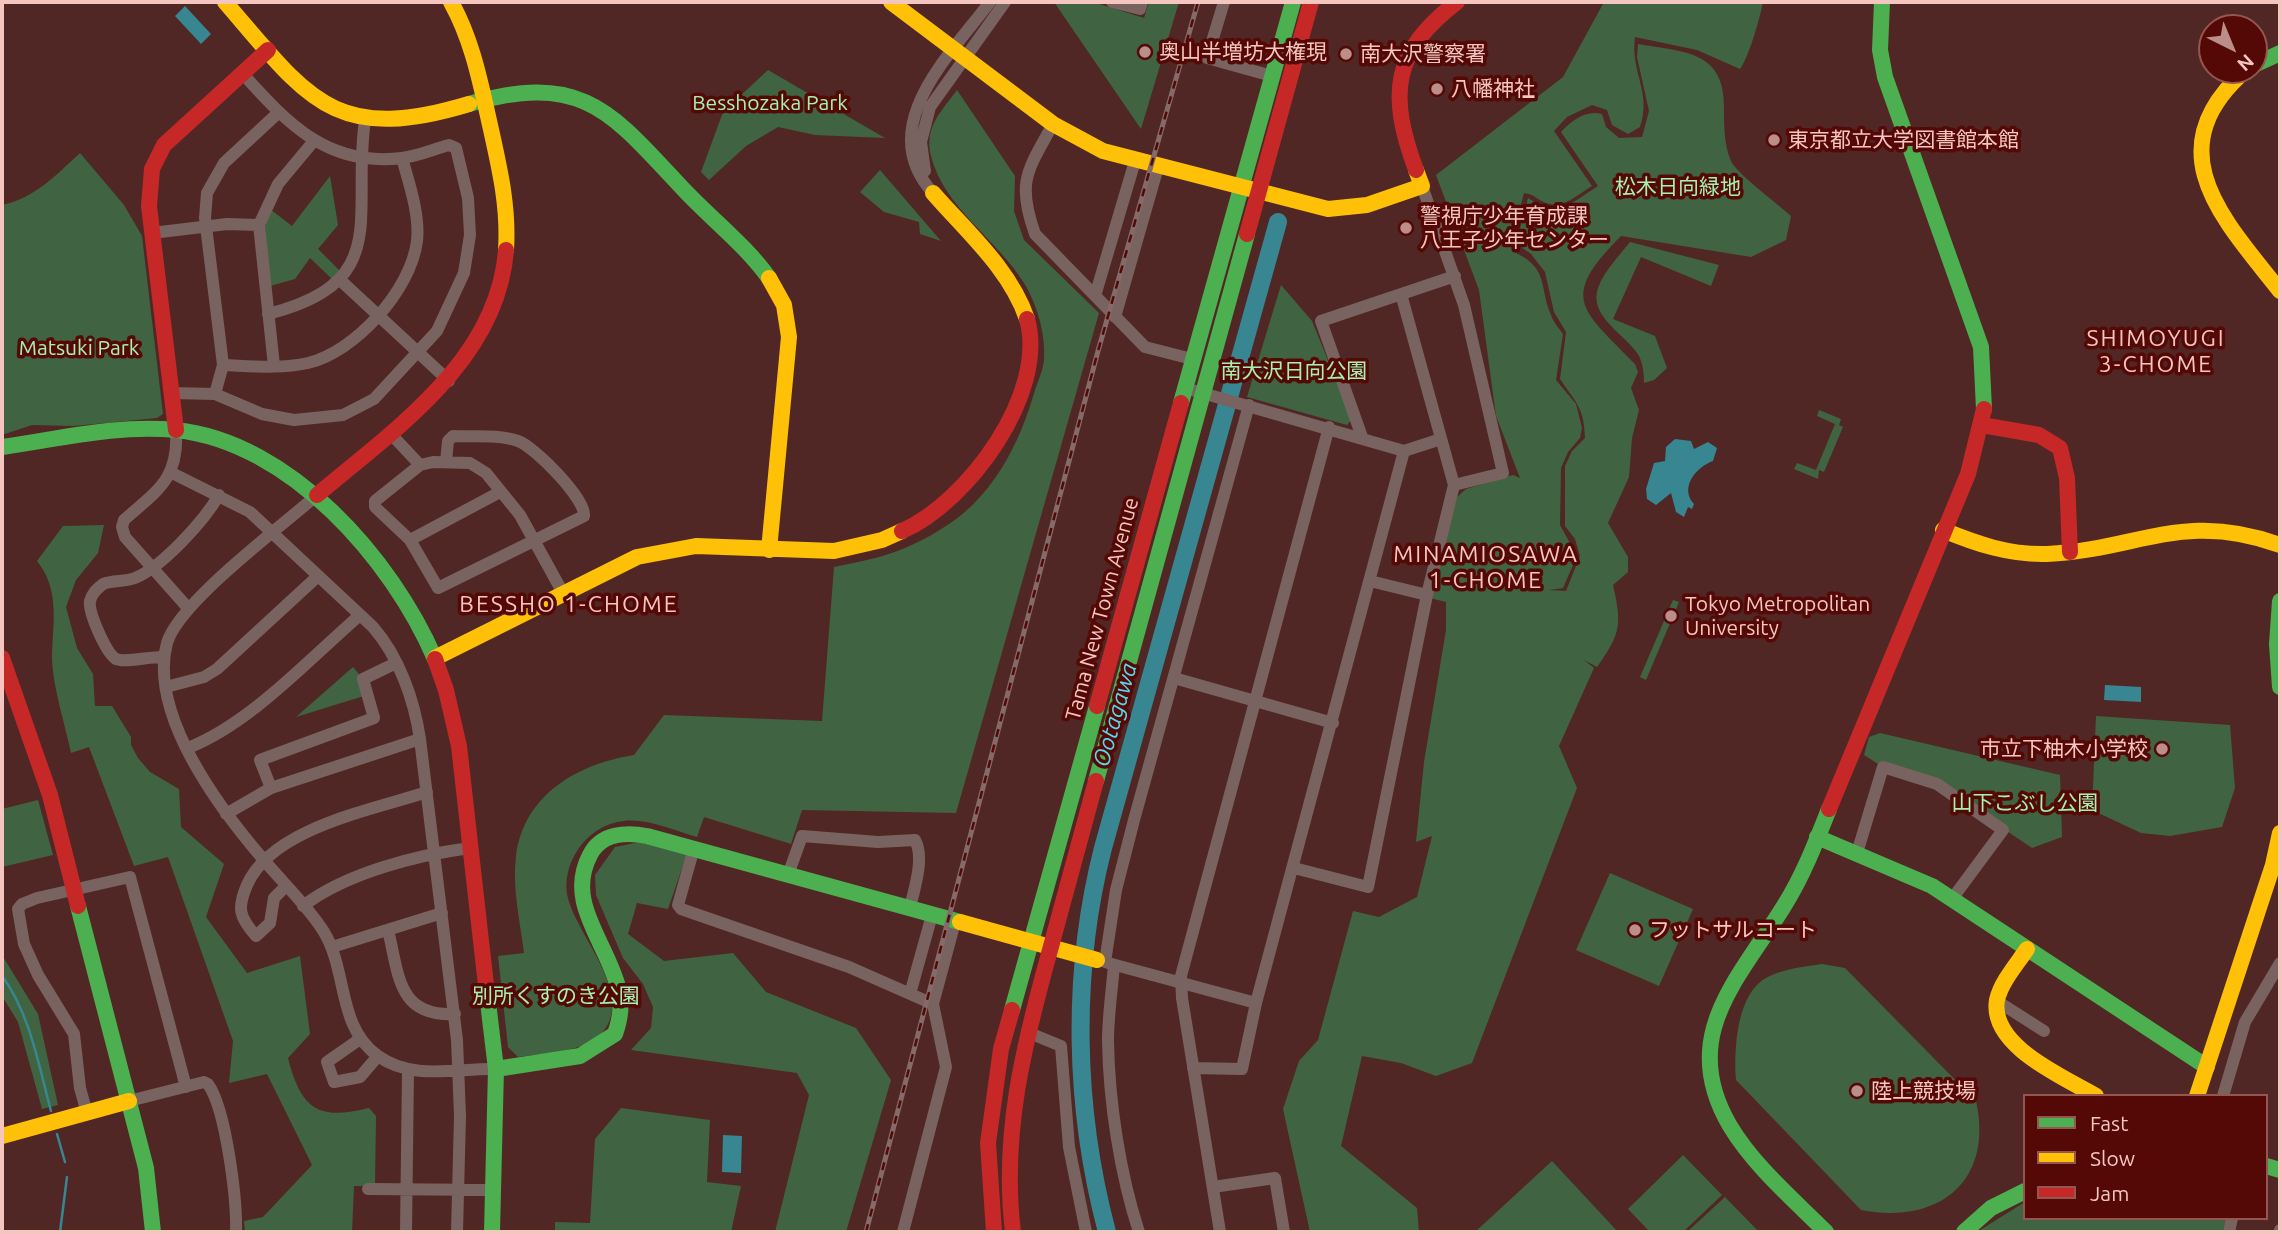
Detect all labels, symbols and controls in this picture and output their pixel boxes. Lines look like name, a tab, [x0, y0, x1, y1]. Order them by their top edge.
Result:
north arrow	[2198, 14, 2268, 84]
place label: 奥山半増坊大権現	[1159, 39, 1327, 65]
place label: 南大沢警察署	[1360, 41, 1486, 67]
marker: 奥山半増坊大権現	[1137, 44, 1153, 60]
marker: 南大沢警察署	[1338, 46, 1354, 62]
text: N	[2233, 50, 2259, 76]
place label: 八幡神社	[1451, 76, 1535, 102]
marker: 八幡神社	[1429, 81, 1445, 97]
park label: Besshozaka Park	[692, 90, 848, 116]
place label: 東京都立大学図書館本館	[1788, 127, 2019, 153]
marker: 東京都立大学図書館本館	[1766, 132, 1782, 148]
park label: 松木日向緑地	[1615, 174, 1741, 200]
place label: 警視庁少年育成課 八王子少年センター	[1420, 203, 1609, 253]
marker: 警視庁少年育成課 八王子少年センター	[1398, 220, 1414, 236]
district label: SHIMOYUGI 3-CHOME	[2088, 324, 2224, 378]
park label: Matsuki Park	[19, 335, 139, 361]
park label: 南大沢日向公園	[1221, 358, 1367, 384]
street label: Tama New Town Avenue	[1060, 495, 1144, 723]
district label: MINAMIOSAWA 1-CHOME	[1395, 540, 1577, 594]
district label: BESSHO 1-CHOME	[461, 590, 677, 618]
place label: Tokyo Metropolitan University	[1685, 591, 1870, 641]
marker: Tokyo Metropolitan University	[1663, 608, 1679, 624]
water label: Ootagawa	[1087, 660, 1143, 770]
place label: 市立下柚木小学校	[1980, 736, 2148, 762]
marker: 市立下柚木小学校	[2154, 741, 2170, 757]
park label: 山下こぶし公園	[1952, 790, 2098, 816]
place label: フットサルコート	[1649, 917, 1817, 943]
marker: フットサルコート	[1627, 922, 1643, 938]
park label: 別所くすのき公園	[472, 983, 640, 1009]
place label: 陸上競技場	[1871, 1078, 1976, 1104]
marker: 陸上競技場	[1849, 1083, 1865, 1099]
legend	[2023, 1094, 2268, 1220]
text: Fast	[2090, 1111, 2128, 1135]
text: Slow	[2090, 1146, 2135, 1170]
text: Jam	[2090, 1181, 2129, 1205]

